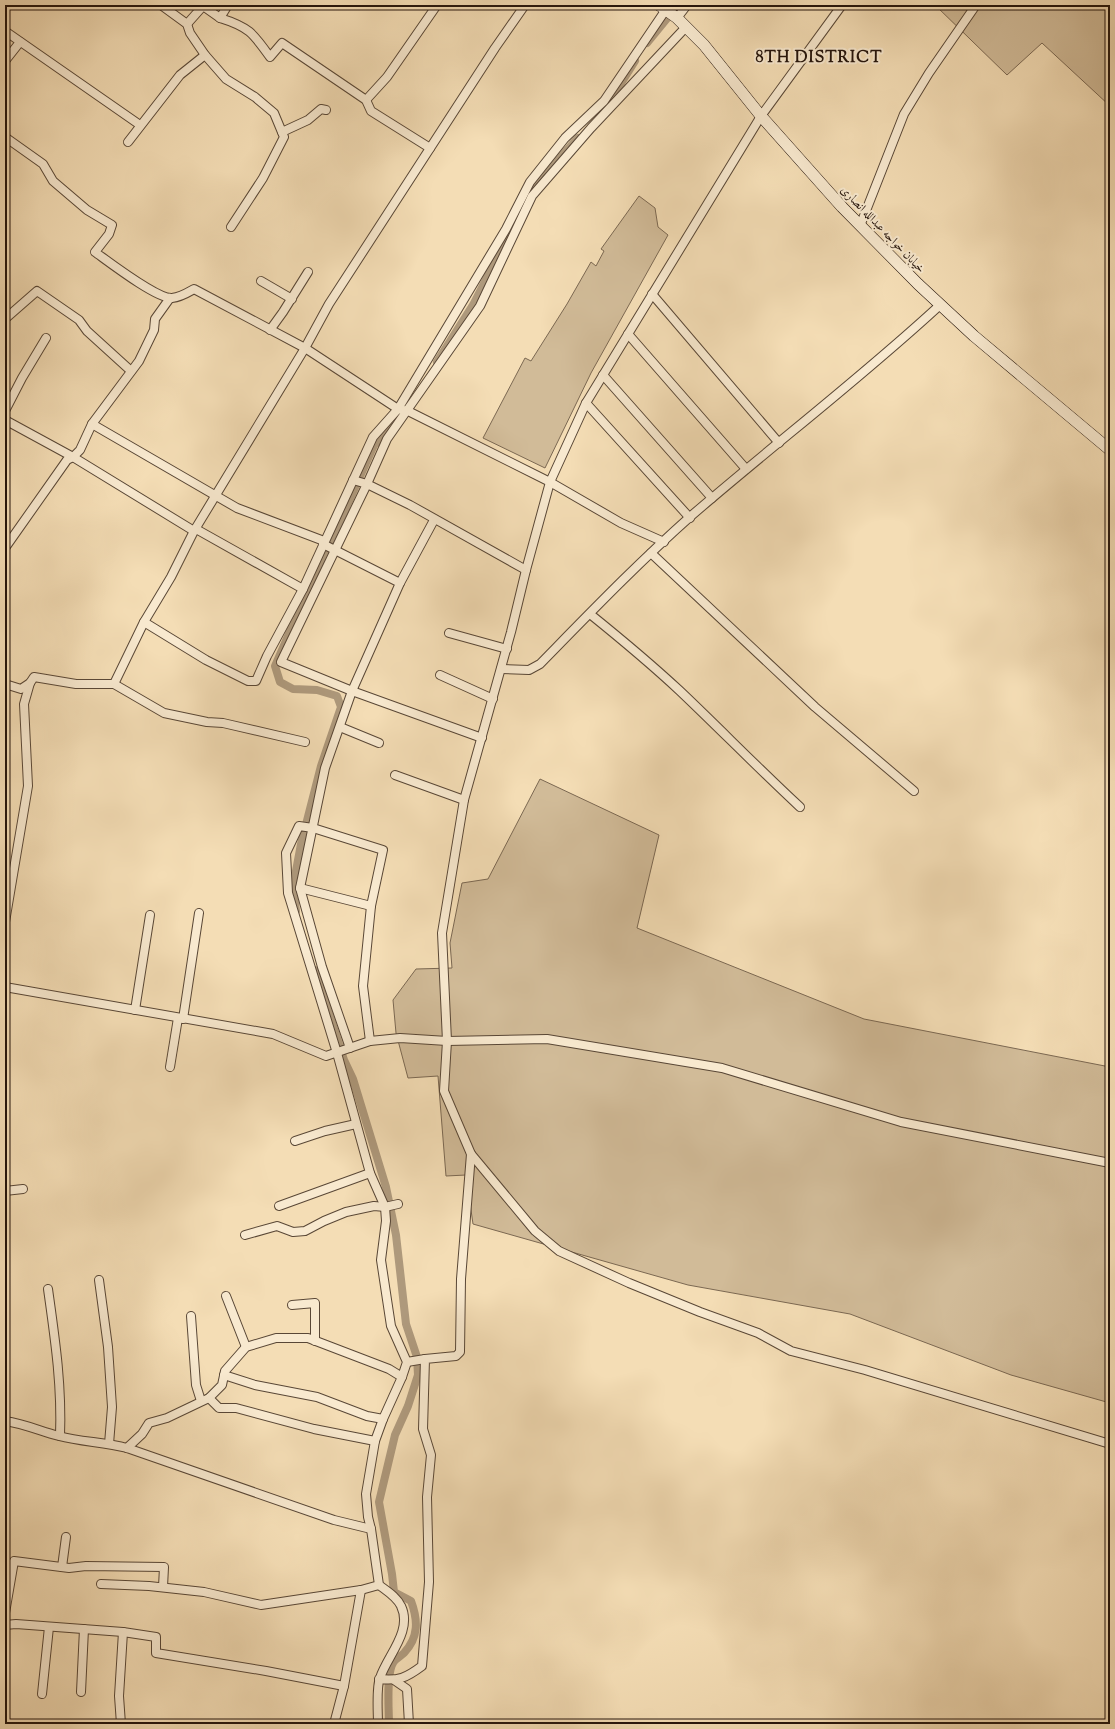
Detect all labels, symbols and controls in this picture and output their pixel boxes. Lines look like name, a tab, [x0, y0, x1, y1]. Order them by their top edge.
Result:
district label: 8TH DISTRICT	[756, 47, 882, 70]
street label: خیابان خواجه عبدالله انصاری	[836, 182, 929, 278]

